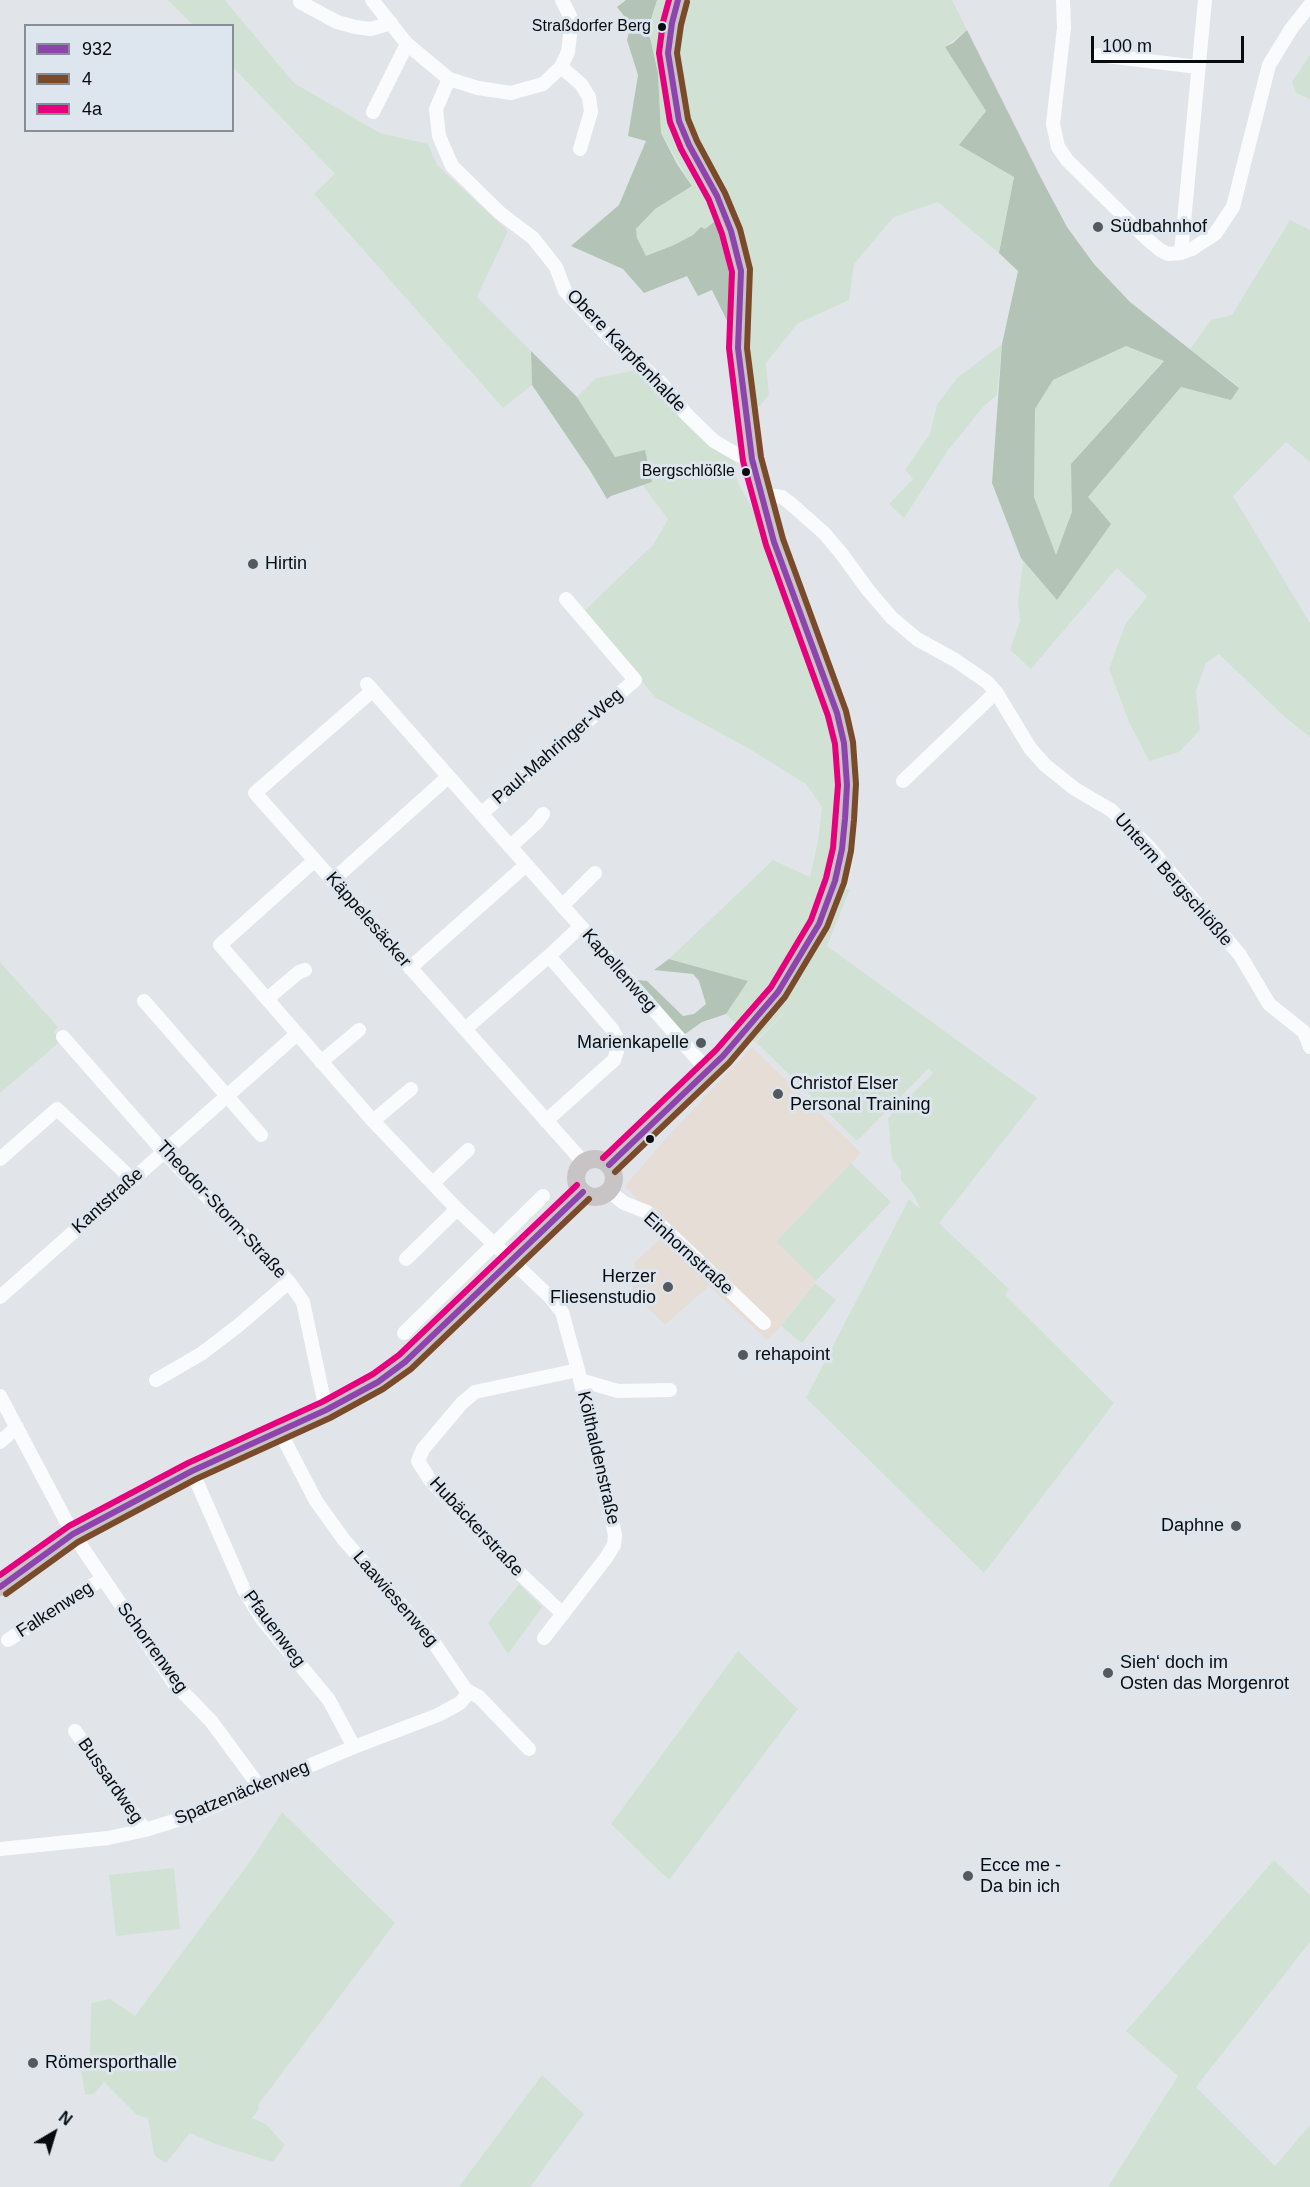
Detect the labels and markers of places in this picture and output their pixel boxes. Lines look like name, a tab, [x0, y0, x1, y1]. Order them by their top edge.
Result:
place label: Straßdorfer Berg	[532, 17, 651, 37]
marker: Straßdorfer Berg	[656, 21, 668, 33]
place label: Südbahnhof	[1110, 216, 1207, 238]
marker: Südbahnhof	[1091, 220, 1105, 234]
place label: Bergschlößle	[642, 462, 735, 482]
marker: Bergschlößle	[740, 466, 752, 478]
place label: Hirtin	[265, 553, 307, 575]
marker: Hirtin	[246, 557, 260, 571]
place label: Marienkapelle	[577, 1032, 689, 1054]
marker: Marienkapelle	[694, 1036, 708, 1050]
place label: Christof Elser Personal Training	[790, 1073, 930, 1116]
marker: Christof Elser Personal Training	[771, 1087, 785, 1101]
unlabelled marker	[644, 1133, 656, 1145]
place label: Herzer Fliesenstudio	[550, 1266, 656, 1308]
marker: Herzer Fliesenstudio	[661, 1280, 675, 1294]
place label: rehapoint	[755, 1344, 830, 1366]
marker: rehapoint	[736, 1348, 750, 1362]
place label: Daphne	[1161, 1515, 1224, 1537]
marker: Daphne	[1229, 1519, 1243, 1533]
place label: Sieh‘ doch im Osten das Morgenrot	[1120, 1652, 1289, 1694]
marker: Sieh‘ doch im Osten das Morgenrot	[1101, 1666, 1115, 1680]
place label: Ecce me - Da bin ich	[980, 1855, 1061, 1898]
marker: Ecce me - Da bin ich	[961, 1869, 975, 1883]
place label: Römersporthalle	[45, 2052, 177, 2074]
marker: Römersporthalle	[26, 2056, 40, 2070]

